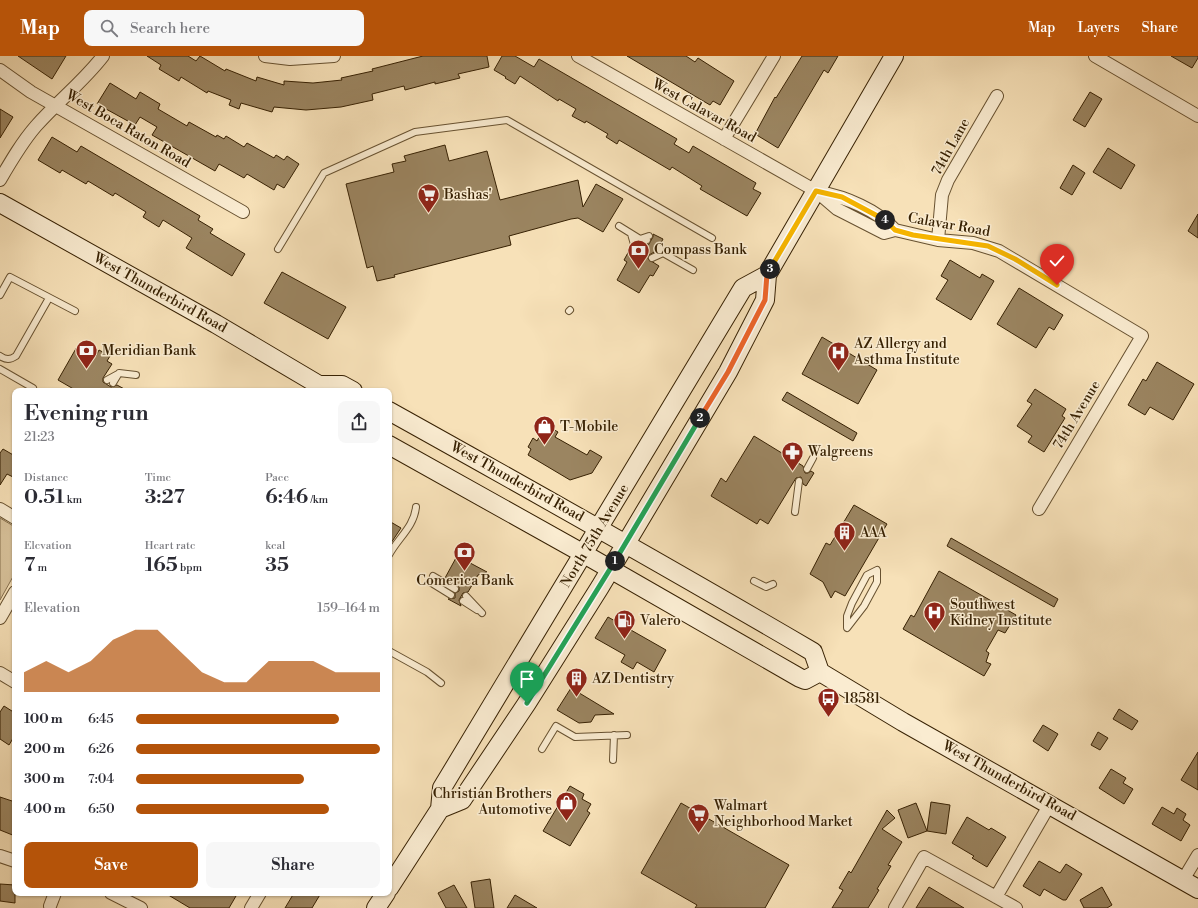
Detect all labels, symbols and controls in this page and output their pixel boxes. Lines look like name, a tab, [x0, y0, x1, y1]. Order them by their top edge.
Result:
search box	[84, 10, 364, 46]
text: Map	[20, 16, 60, 40]
icon: search	[98, 17, 120, 39]
text: Search here	[130, 19, 210, 38]
text: Map	[1028, 19, 1055, 37]
text: Layers	[1077, 19, 1120, 37]
text: Share	[1142, 19, 1178, 37]
street label: West Calavar Road	[648, 74, 759, 147]
street label: West Boca Raton Road	[62, 85, 194, 172]
street label: 74th Lane	[928, 115, 974, 179]
supermarket icon: Bashas'	[416, 182, 442, 215]
place label: Bashas'	[443, 186, 492, 204]
street label: Calavar Road	[906, 209, 992, 241]
pin: 4	[875, 210, 895, 230]
text: 4	[881, 213, 889, 227]
bank icon: Compass Bank	[626, 237, 652, 270]
place label: Compass Bank	[654, 241, 747, 259]
pin	[1040, 244, 1074, 285]
street label: West Thunderbird Road	[89, 248, 230, 337]
icon: check	[1046, 250, 1068, 272]
pin: 3	[760, 259, 780, 279]
text: 3	[767, 262, 773, 276]
place label: AZ Allergy and Asthma Institute	[853, 335, 960, 369]
bank icon: Meridian Bank	[73, 338, 99, 371]
hospital icon: AZ Allergy and Asthma Institute	[826, 339, 852, 372]
place label: Meridian Bank	[102, 342, 197, 360]
street label: 74th Avenue	[1049, 377, 1105, 453]
text: Evening run	[24, 400, 149, 427]
button: share	[338, 401, 380, 443]
pin: 2	[690, 408, 710, 428]
text: 2	[697, 411, 703, 425]
shop icon: T-Mobile	[531, 414, 557, 447]
place label: T-Mobile	[560, 418, 618, 436]
text: 21:23	[24, 429, 55, 445]
street label: West Thunderbird Road	[446, 437, 587, 526]
pharmacy icon: Walgreens	[779, 439, 805, 472]
place label: Walgreens	[807, 443, 873, 461]
text: Distance	[24, 471, 68, 485]
text: Time	[145, 471, 171, 485]
text: Pace	[265, 471, 289, 485]
street label: North 75th Avenue	[557, 481, 633, 591]
text: 0.51	[24, 485, 65, 510]
text: 3:27	[145, 485, 185, 510]
text: 6:46	[265, 485, 308, 510]
text: km	[65, 493, 82, 507]
text: /km	[308, 493, 328, 507]
building icon: AAA	[832, 520, 858, 553]
place label: AAA	[859, 524, 887, 542]
text: Elevation	[24, 539, 72, 553]
text: Heart rate	[145, 539, 195, 553]
text: kcal	[265, 539, 285, 553]
bank icon: Comerica Bank	[452, 540, 478, 573]
pin: 1	[605, 551, 625, 571]
text: 7	[24, 553, 35, 578]
text: 165	[145, 553, 178, 578]
text: 35	[265, 553, 289, 578]
text: 1	[612, 554, 618, 568]
text: m	[35, 561, 47, 575]
text: bpm	[178, 561, 202, 575]
place label: Comerica Bank	[416, 572, 514, 590]
place label: Southwest Kidney Institute	[950, 596, 1052, 630]
text: Elevation	[24, 600, 80, 616]
text: 159–164 m	[317, 600, 380, 616]
hospital icon: Southwest Kidney Institute	[922, 600, 948, 633]
fuel station icon: Valero	[611, 608, 637, 641]
place label: Valero	[639, 612, 681, 630]
pin	[510, 662, 544, 703]
building icon: AZ Dentistry	[563, 666, 589, 699]
icon: arrive	[516, 668, 538, 690]
place label: AZ Dentistry	[591, 670, 674, 688]
bus stop icon: 18581	[815, 686, 841, 719]
place label: 18581	[844, 690, 880, 708]
text: 100 m	[24, 711, 63, 727]
text: 6:45	[88, 711, 114, 727]
street label: West Thunderbird Road	[938, 736, 1079, 825]
text: 200 m	[24, 741, 65, 757]
text: 6:26	[88, 741, 114, 757]
text: 300 m	[24, 771, 65, 787]
text: 7:04	[88, 771, 114, 787]
place label: Christian Brothers Automotive	[433, 785, 552, 819]
shop icon: Christian Brothers Automotive	[554, 789, 580, 822]
place label: Walmart Neighborhood Market	[713, 797, 853, 831]
text: 400 m	[24, 801, 66, 817]
text: 6:50	[88, 801, 115, 817]
supermarket icon: Walmart Neighborhood Market	[686, 801, 712, 834]
button: Save	[24, 842, 198, 888]
button: Share	[206, 842, 380, 888]

